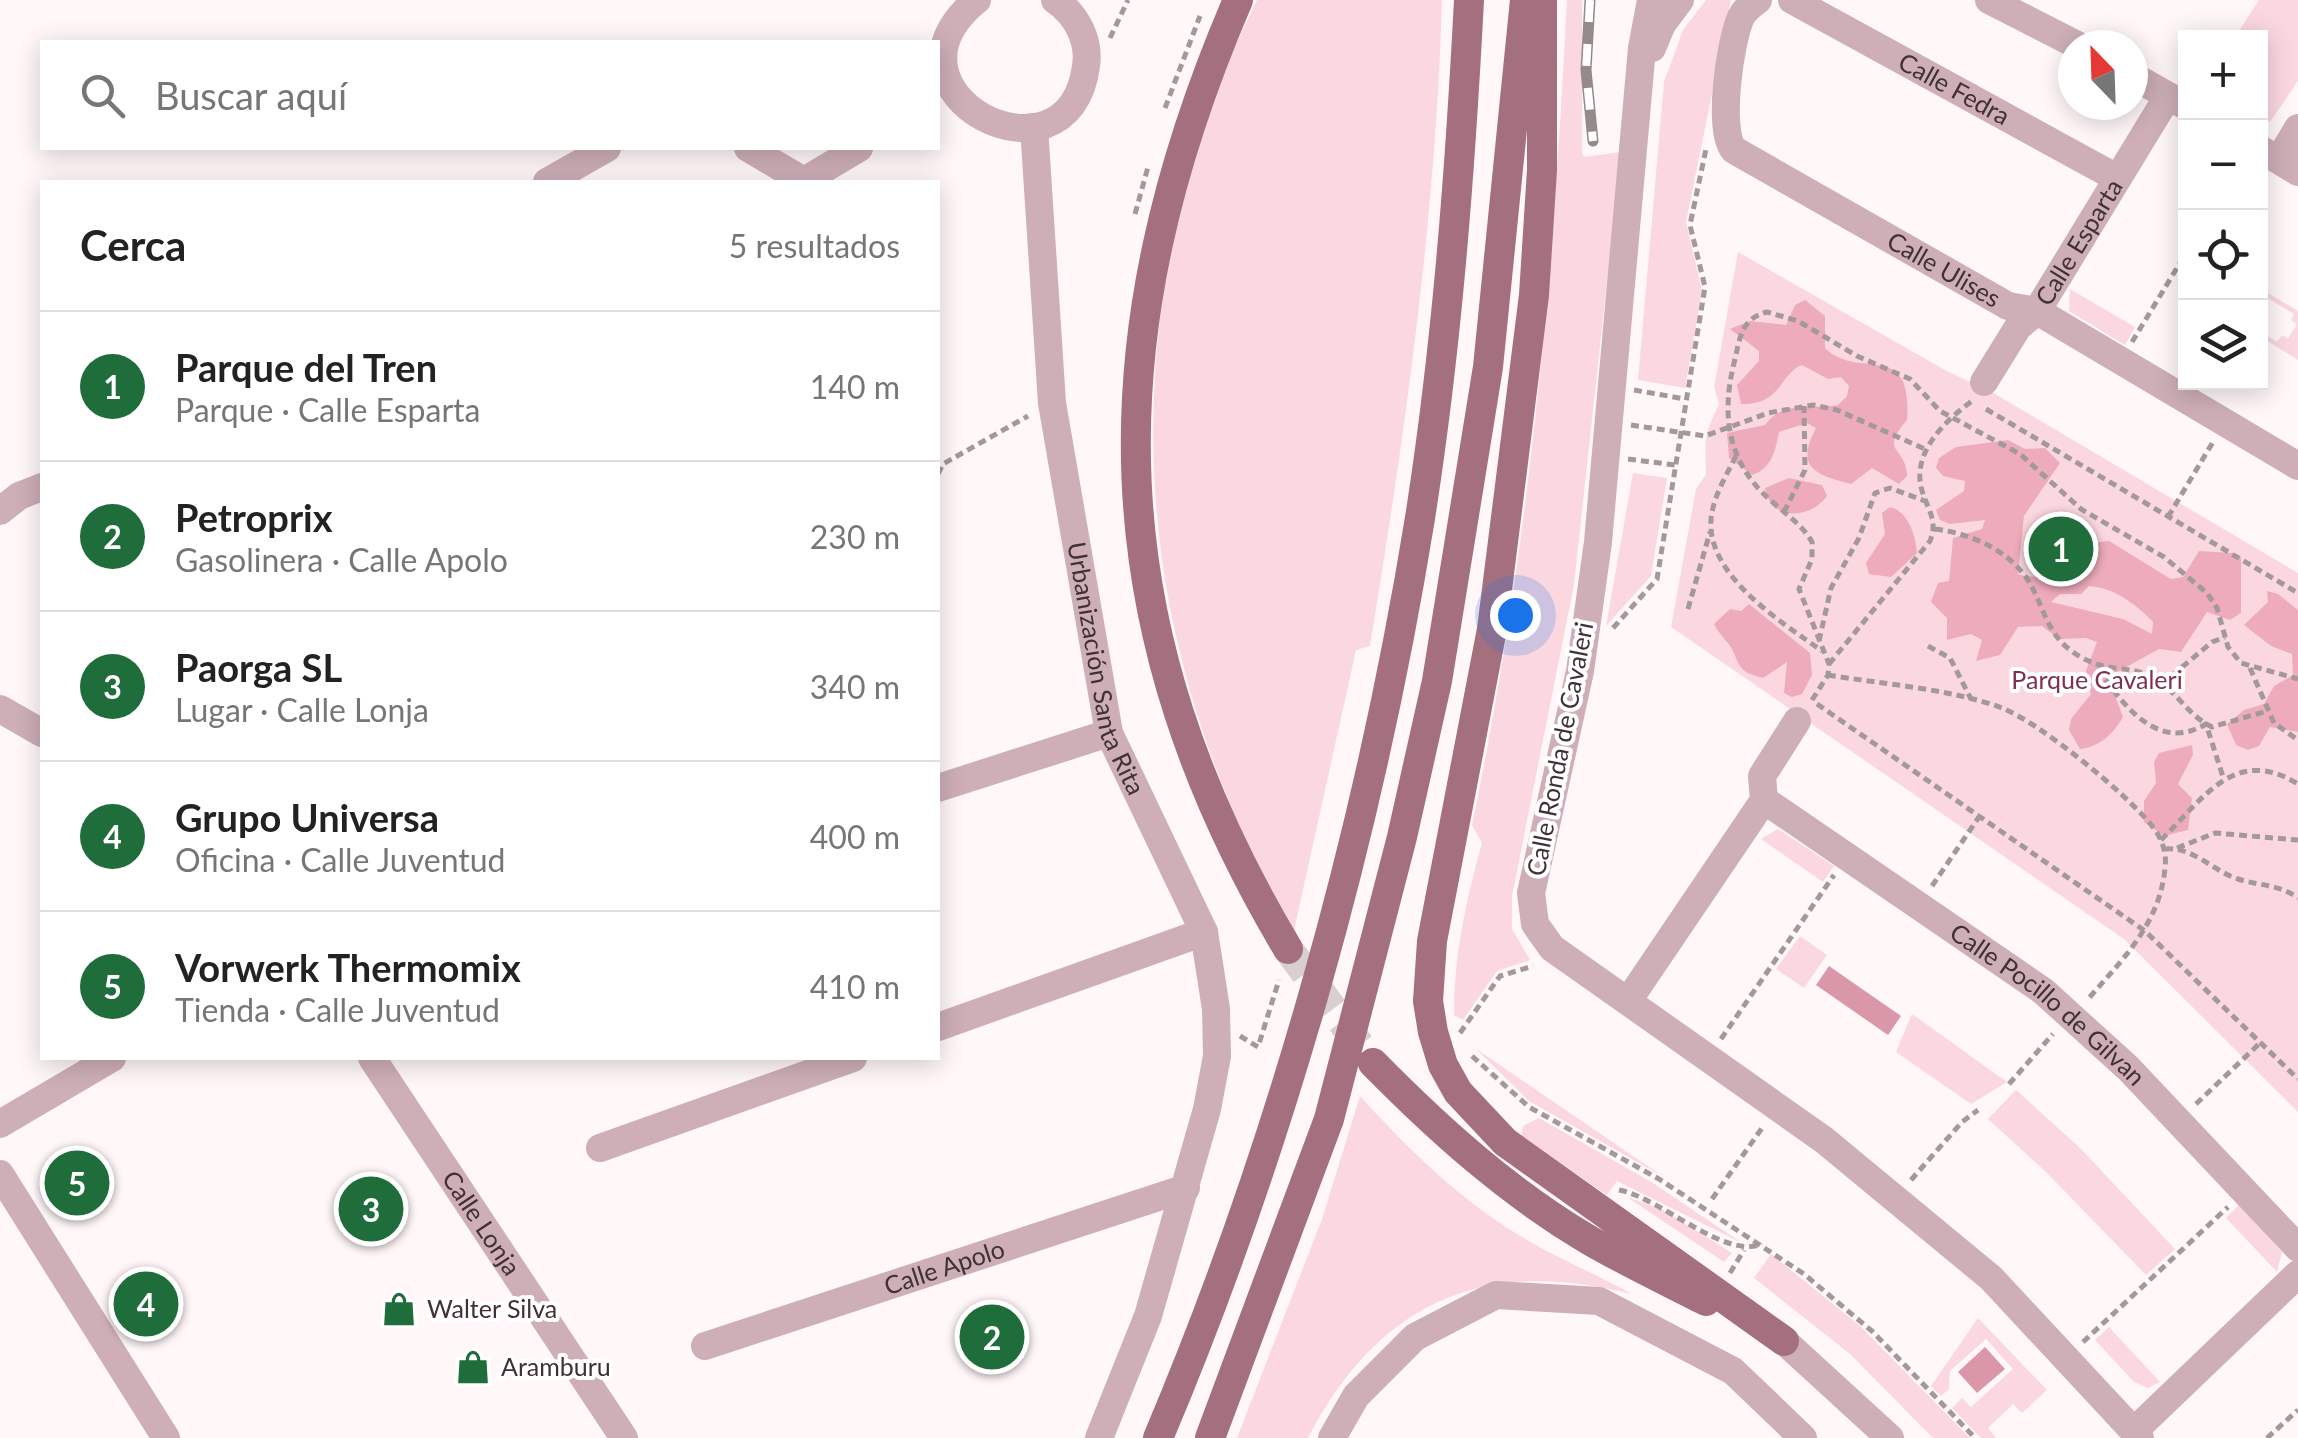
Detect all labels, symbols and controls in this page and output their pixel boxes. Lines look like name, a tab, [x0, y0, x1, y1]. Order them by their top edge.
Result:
north arrow	[2058, 30, 2148, 120]
map controls	[2178, 30, 2268, 390]
button: +	[2178, 30, 2268, 120]
search box	[40, 40, 940, 150]
street label: Calle Fedra	[1894, 45, 2016, 130]
icon: search	[75, 68, 130, 123]
text: Buscar aquí	[155, 72, 347, 118]
button: −	[2178, 120, 2268, 210]
street label: Calle Esparta	[2028, 173, 2128, 310]
button: locate	[2178, 210, 2268, 300]
text: Cerca	[80, 220, 186, 270]
street label: Calle Ulises	[1882, 225, 2006, 313]
text: 5 resultados	[729, 226, 900, 265]
button: layers	[2178, 300, 2268, 390]
text: Parque del Tren	[175, 344, 437, 390]
text: 1	[103, 367, 122, 406]
text: 140 m	[810, 367, 900, 406]
text: Parque · Calle Esparta	[175, 390, 480, 429]
text: Petroprix	[175, 494, 333, 540]
pin: 1	[2028, 512, 2094, 586]
text: 2	[103, 517, 122, 556]
text: 230 m	[810, 517, 900, 556]
text: Gasolinera · Calle Apolo	[175, 540, 508, 579]
street label: Urbanización Santa Rita	[1062, 540, 1152, 799]
your location	[1490, 590, 1541, 641]
street label: Calle Ronda de Cavaleri	[1520, 619, 1598, 878]
text: Paorga SL	[175, 644, 342, 690]
park label: Parque Cavaleri	[2011, 664, 2183, 694]
text: 3	[103, 667, 122, 706]
text: 340 m	[810, 667, 900, 706]
text: Lugar · Calle Lonja	[175, 690, 429, 729]
text: Grupo Universa	[175, 794, 439, 840]
text: 4	[103, 817, 122, 856]
text: 400 m	[810, 817, 900, 856]
text: Oficina · Calle Juventud	[175, 840, 506, 879]
street label: Calle Pocillo de Gilvan	[1945, 916, 2152, 1091]
text: Vorwerk Thermomix	[175, 944, 521, 990]
text: 5	[103, 967, 122, 1006]
text: 410 m	[810, 967, 900, 1006]
text: Tienda · Calle Juventud	[175, 990, 500, 1029]
pin: 5	[44, 1146, 110, 1220]
street label: Calle Lonja	[437, 1165, 528, 1280]
pin: 3	[338, 1172, 404, 1246]
street label: Calle Apolo	[880, 1233, 1008, 1300]
pin: 4	[114, 1266, 178, 1342]
shop icon: Walter Silva	[380, 1290, 418, 1328]
place label: Walter Silva	[427, 1293, 557, 1323]
pin: 2	[960, 1300, 1024, 1374]
shop icon: Aramburu	[454, 1348, 492, 1386]
place label: Aramburu	[501, 1351, 611, 1381]

